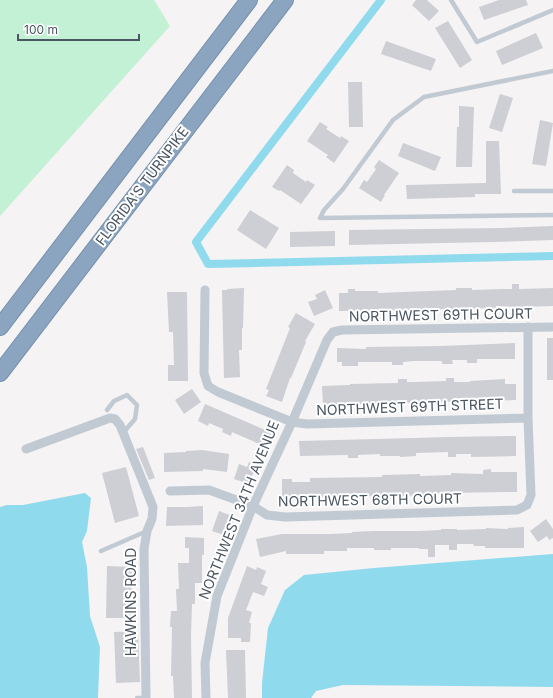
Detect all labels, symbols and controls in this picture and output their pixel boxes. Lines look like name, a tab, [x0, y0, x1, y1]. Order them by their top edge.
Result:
scale bar	[18, 16, 139, 42]
text: 100 m	[24, 22, 58, 37]
street label: FLORIDA'S TURNPIKE	[91, 123, 192, 248]
street label: NORTHWEST 69TH COURT	[349, 304, 533, 325]
street label: NORTHWEST 69TH STREET	[316, 395, 504, 418]
street label: NORTHWEST 34TH AVENUE	[195, 418, 282, 602]
street label: NORTHWEST 68TH COURT	[278, 489, 462, 510]
street label: HAWKINS ROAD	[122, 548, 139, 656]

